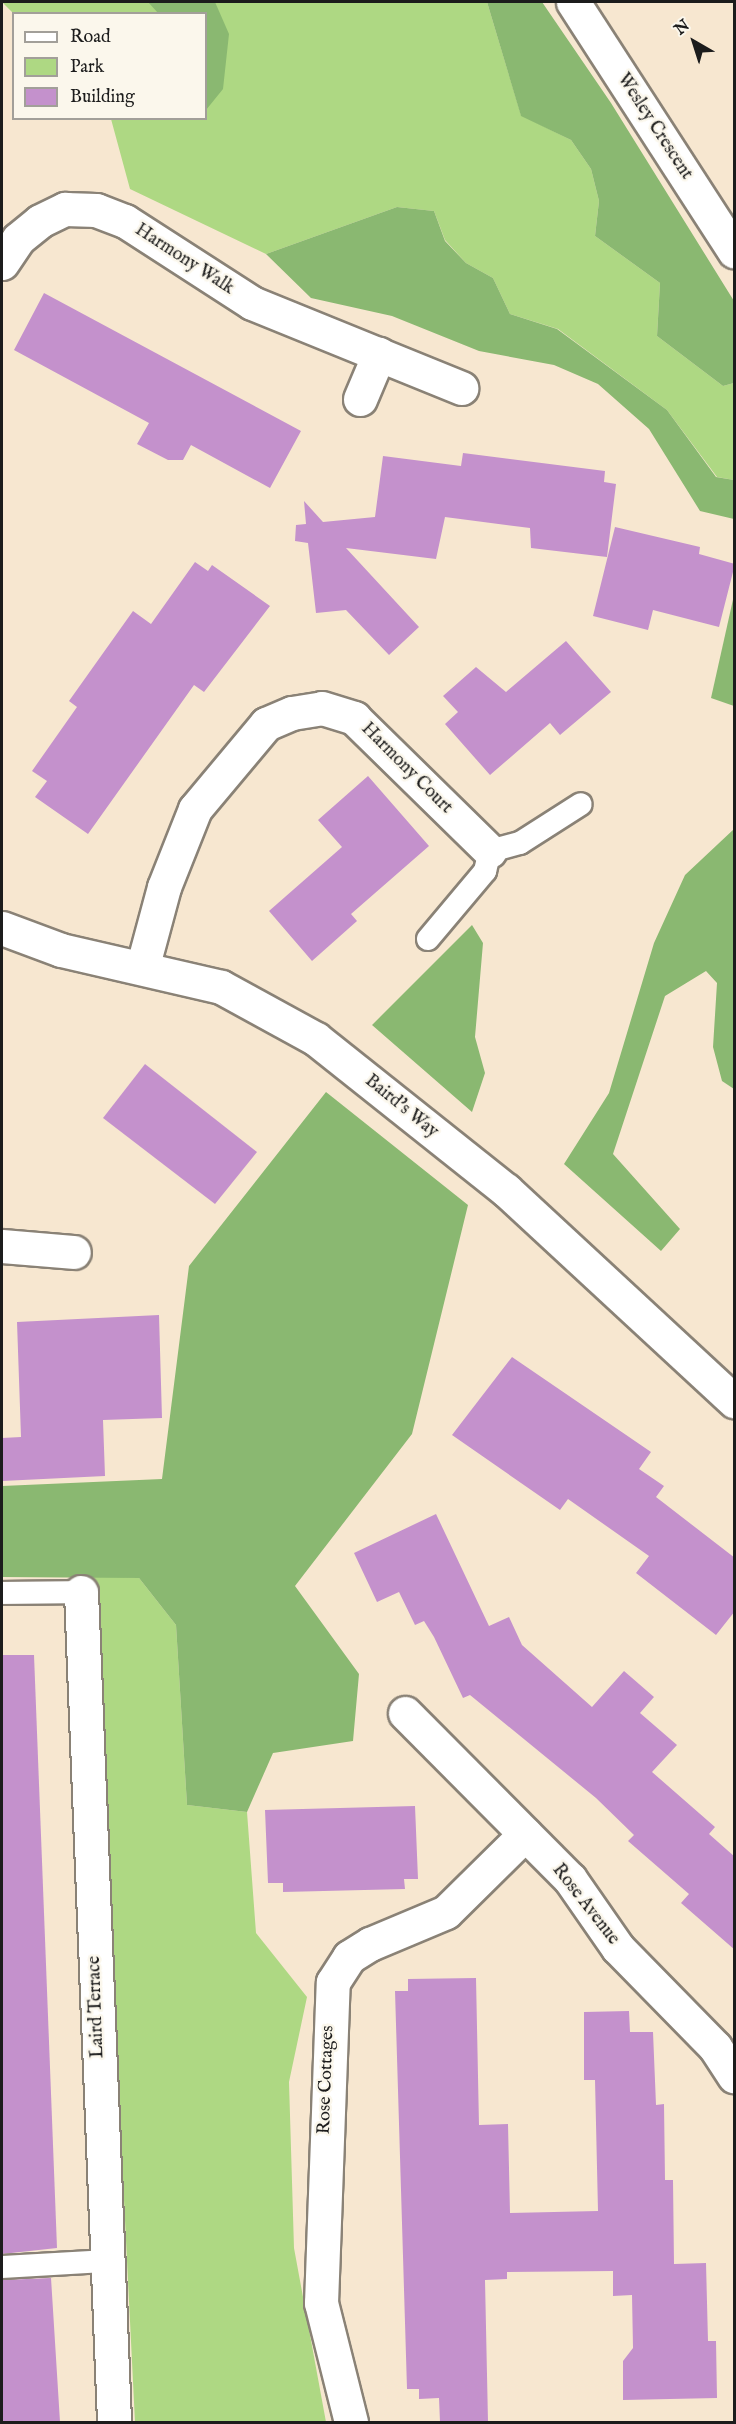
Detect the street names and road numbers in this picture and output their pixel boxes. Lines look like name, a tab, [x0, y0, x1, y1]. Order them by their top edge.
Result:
street label: Wesley Crescent	[612, 70, 696, 184]
street label: Harmony Walk	[130, 220, 238, 300]
street label: Harmony Court	[356, 719, 456, 819]
street label: Baird's Way	[360, 1071, 442, 1143]
street label: Rose Avenue	[547, 1860, 623, 1950]
street label: Laird Terrace	[84, 1955, 110, 2059]
street label: Rose Cottages	[314, 2025, 340, 2135]

